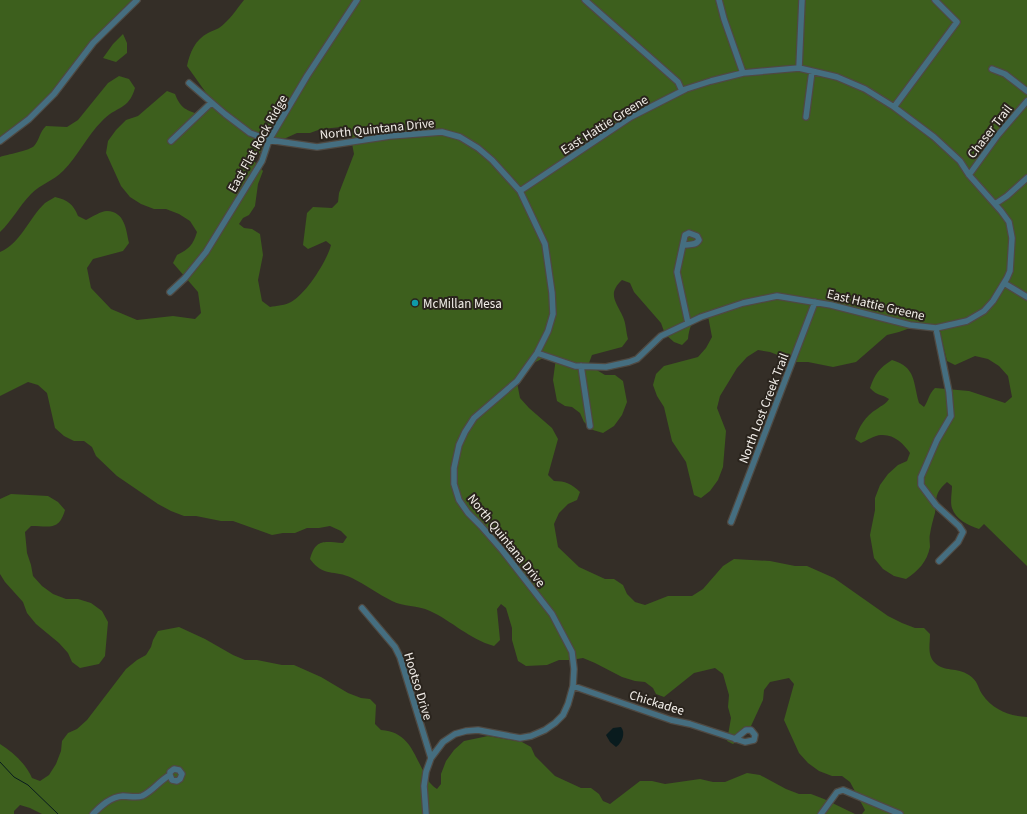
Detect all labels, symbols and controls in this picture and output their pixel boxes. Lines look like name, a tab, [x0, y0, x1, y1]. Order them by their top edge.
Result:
street label: East Hattie Greene	[557, 91, 652, 159]
street label: East Flat Rock Ridge	[224, 92, 292, 195]
street label: Chaser Trail	[963, 101, 1016, 162]
street label: North Quintana Drive	[319, 114, 435, 144]
street label: East Hattie Greene	[825, 285, 927, 325]
place label: McMillan Mesa	[423, 295, 502, 313]
marker: McMillan Mesa	[410, 298, 420, 308]
street label: North Lost Creek Trail	[735, 351, 793, 466]
street label: North Quintana Drive	[463, 490, 549, 591]
street label: Hootso Drive	[399, 650, 437, 722]
street label: Chickadee	[627, 686, 686, 720]

